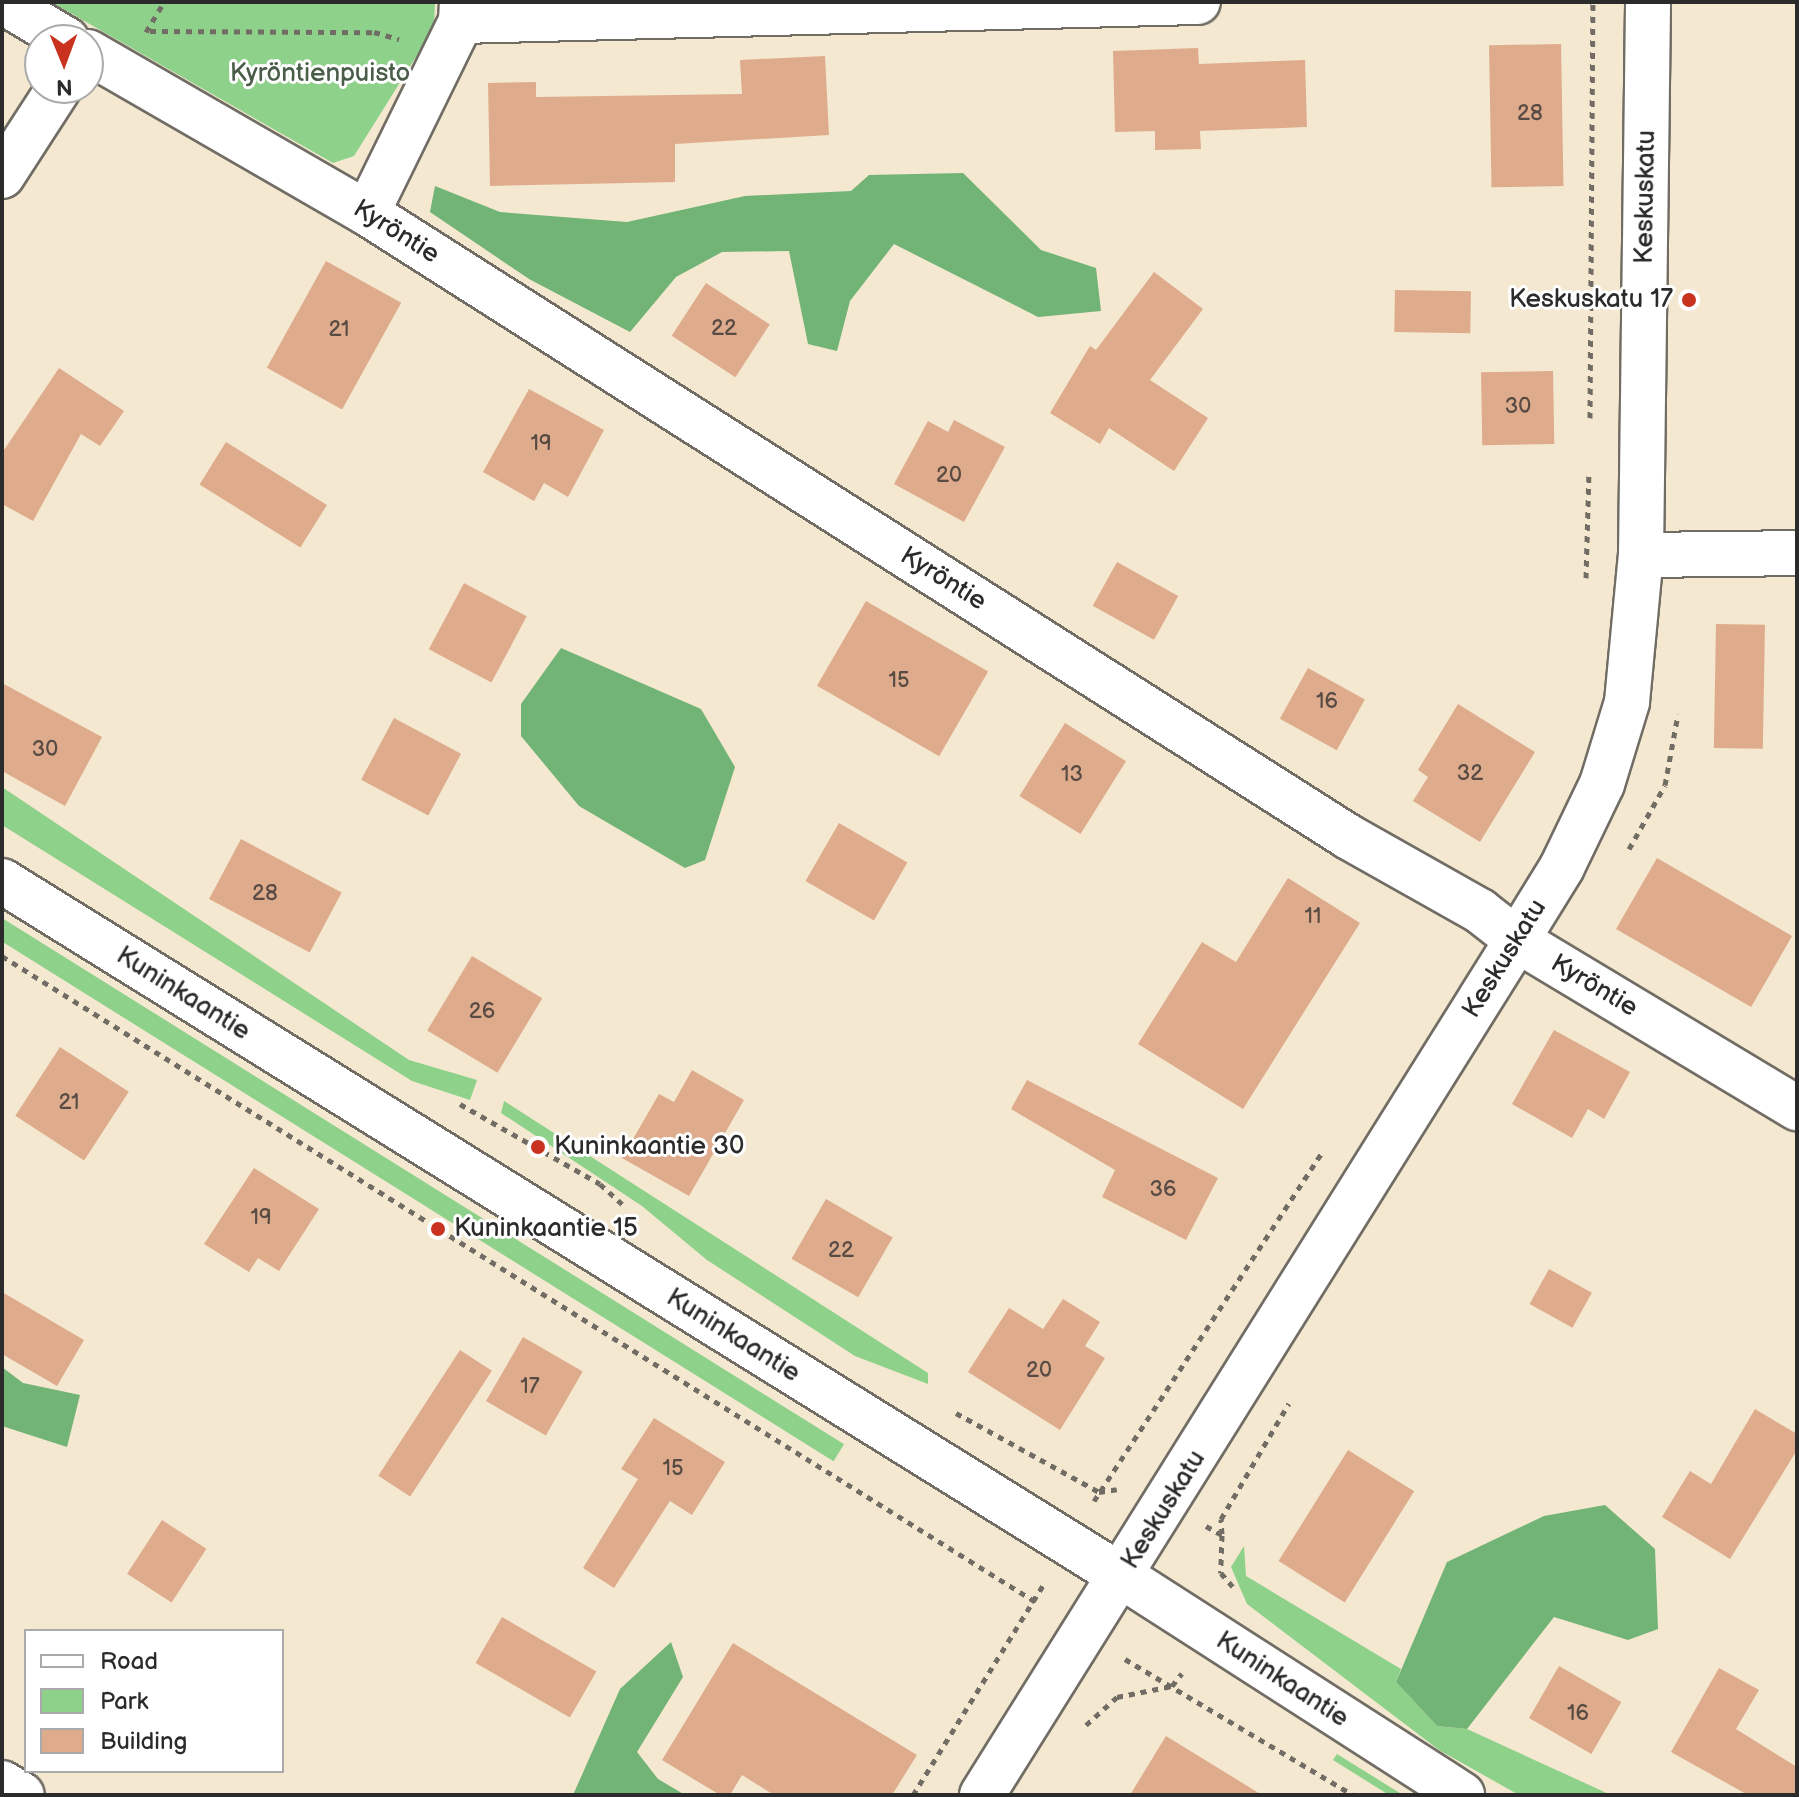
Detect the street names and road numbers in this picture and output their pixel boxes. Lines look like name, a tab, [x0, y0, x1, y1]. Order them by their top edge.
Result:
street label: Keskuskatu	[1629, 130, 1663, 264]
street label: Kyröntie	[347, 193, 445, 271]
street label: Kyröntie	[894, 540, 992, 618]
street label: Keskuskatu	[1456, 894, 1554, 1024]
street label: Kuninkaantie	[110, 940, 256, 1048]
street label: Kyröntie	[1545, 948, 1643, 1024]
street label: Kuninkaantie	[660, 1282, 806, 1390]
street label: Keskuskatu	[1115, 1445, 1213, 1575]
street label: Kuninkaantie	[1210, 1626, 1354, 1734]

